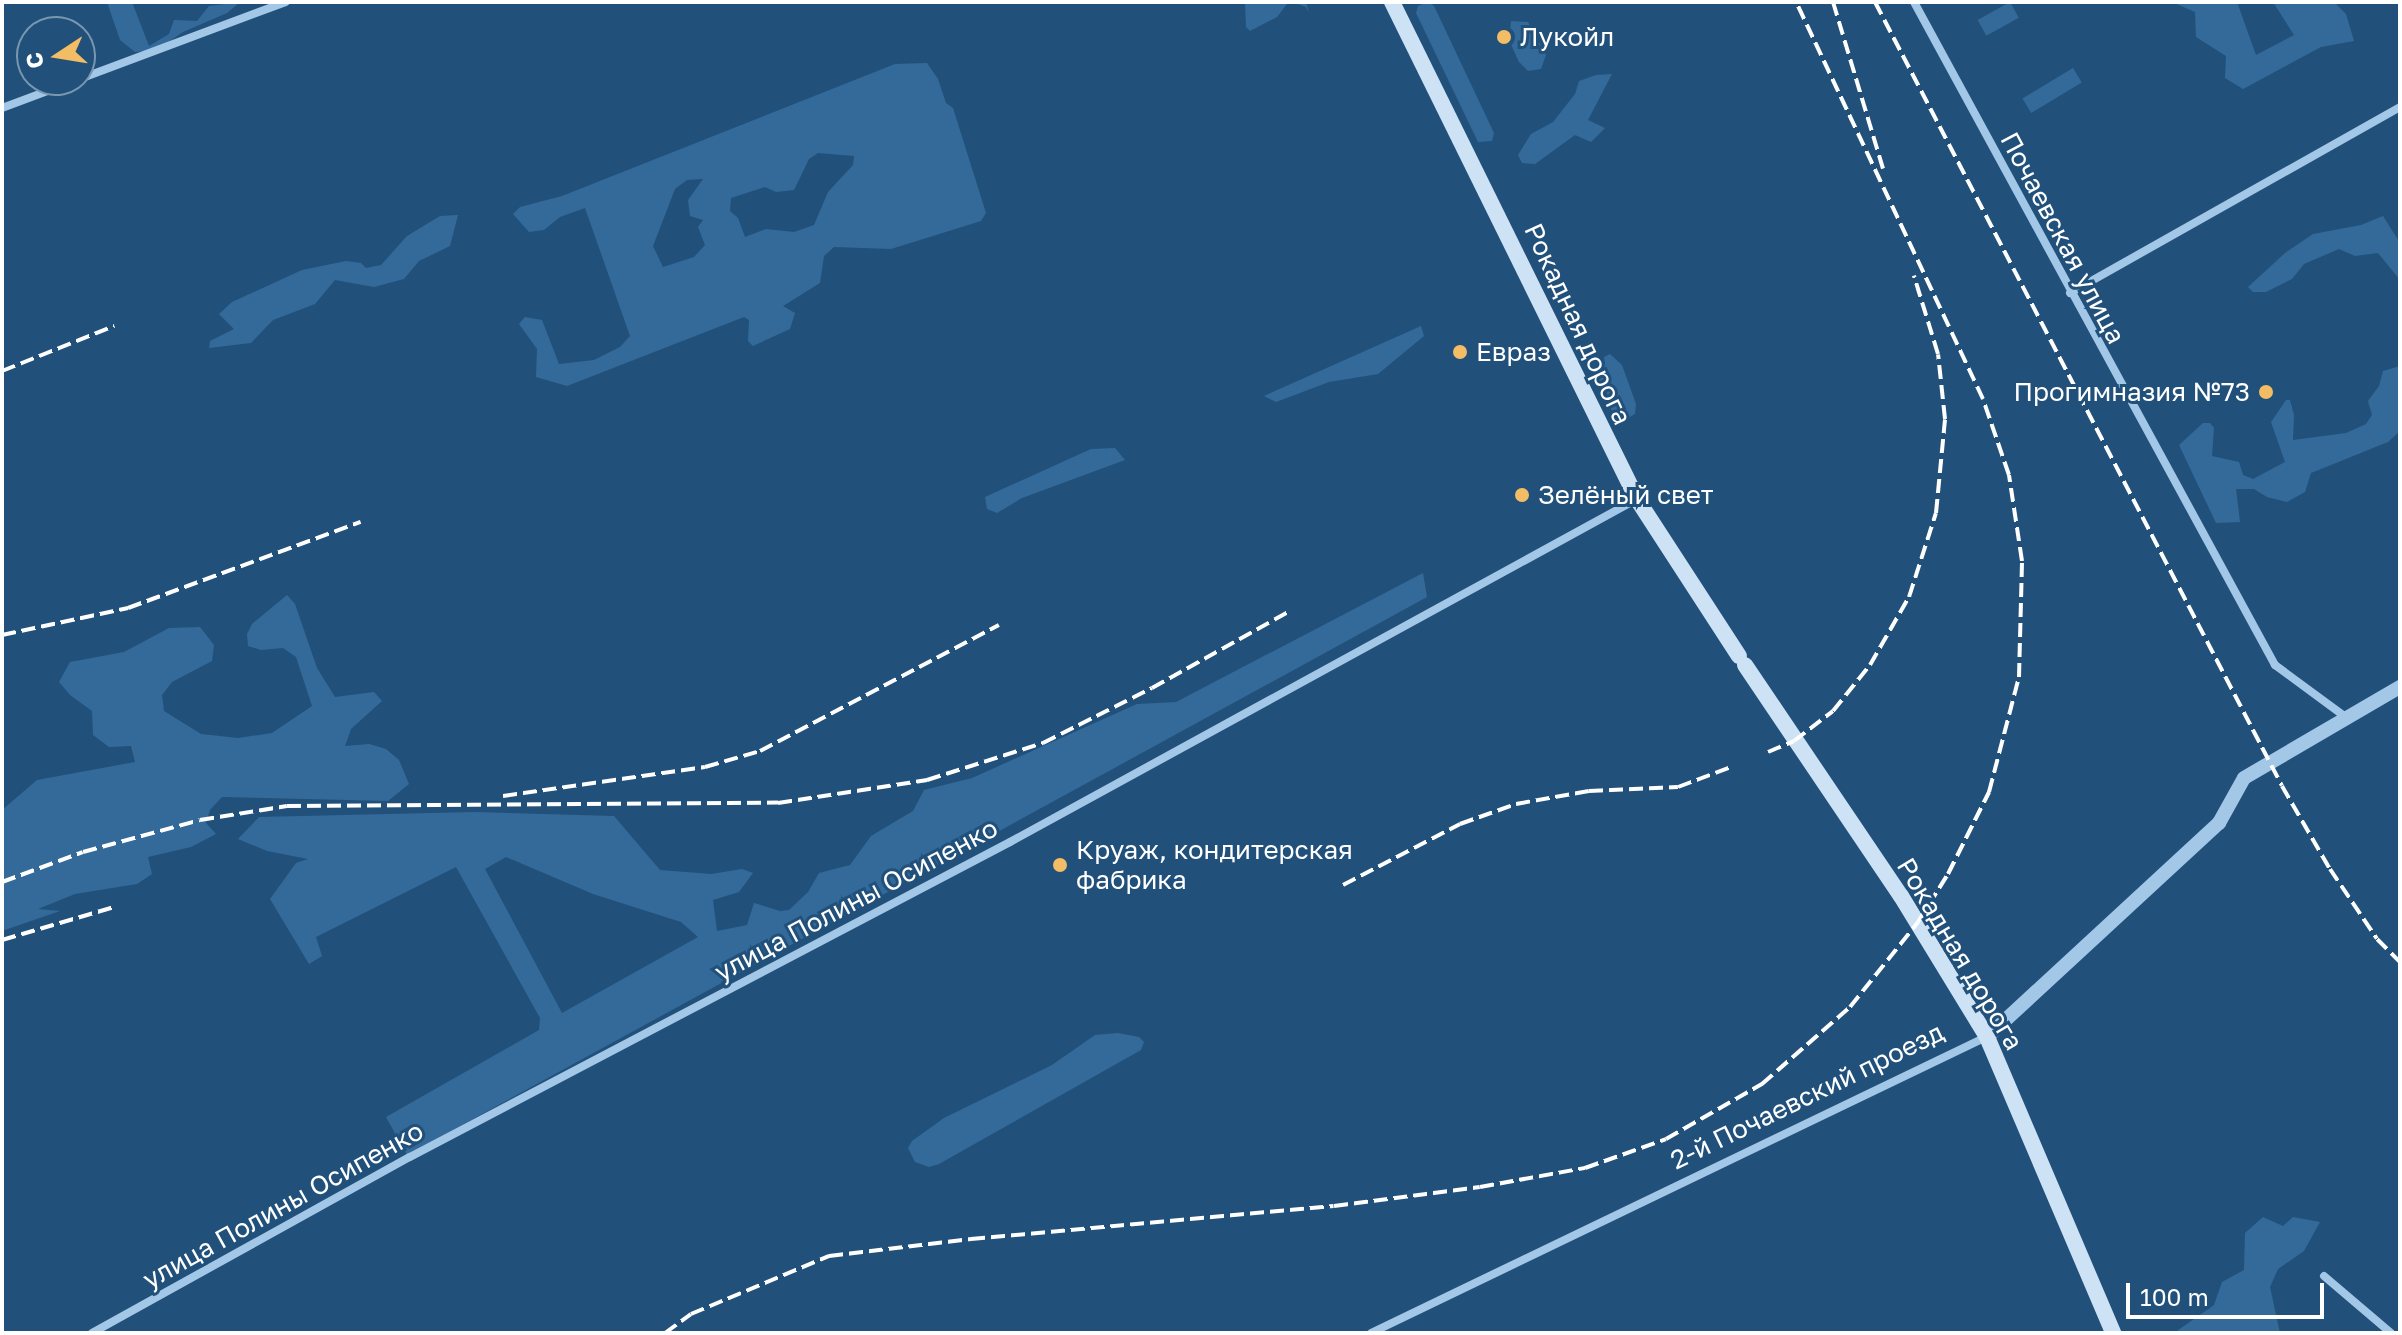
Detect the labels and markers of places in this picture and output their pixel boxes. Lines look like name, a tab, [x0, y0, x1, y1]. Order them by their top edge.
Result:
place label: Лукойл	[1520, 21, 1614, 53]
marker: Лукойл	[1495, 28, 1513, 46]
place label: Евраз	[1476, 336, 1551, 368]
marker: Евраз	[1451, 343, 1469, 361]
place label: Прогимназия №73	[2014, 376, 2250, 408]
marker: Прогимназия №73	[2257, 383, 2275, 401]
place label: Зелёный свет	[1538, 479, 1713, 511]
marker: Зелёный свет	[1513, 486, 1531, 504]
place label: Круаж, кондитерская фабрика	[1076, 834, 1353, 896]
marker: Круаж, кондитерская фабрика	[1051, 856, 1069, 874]

